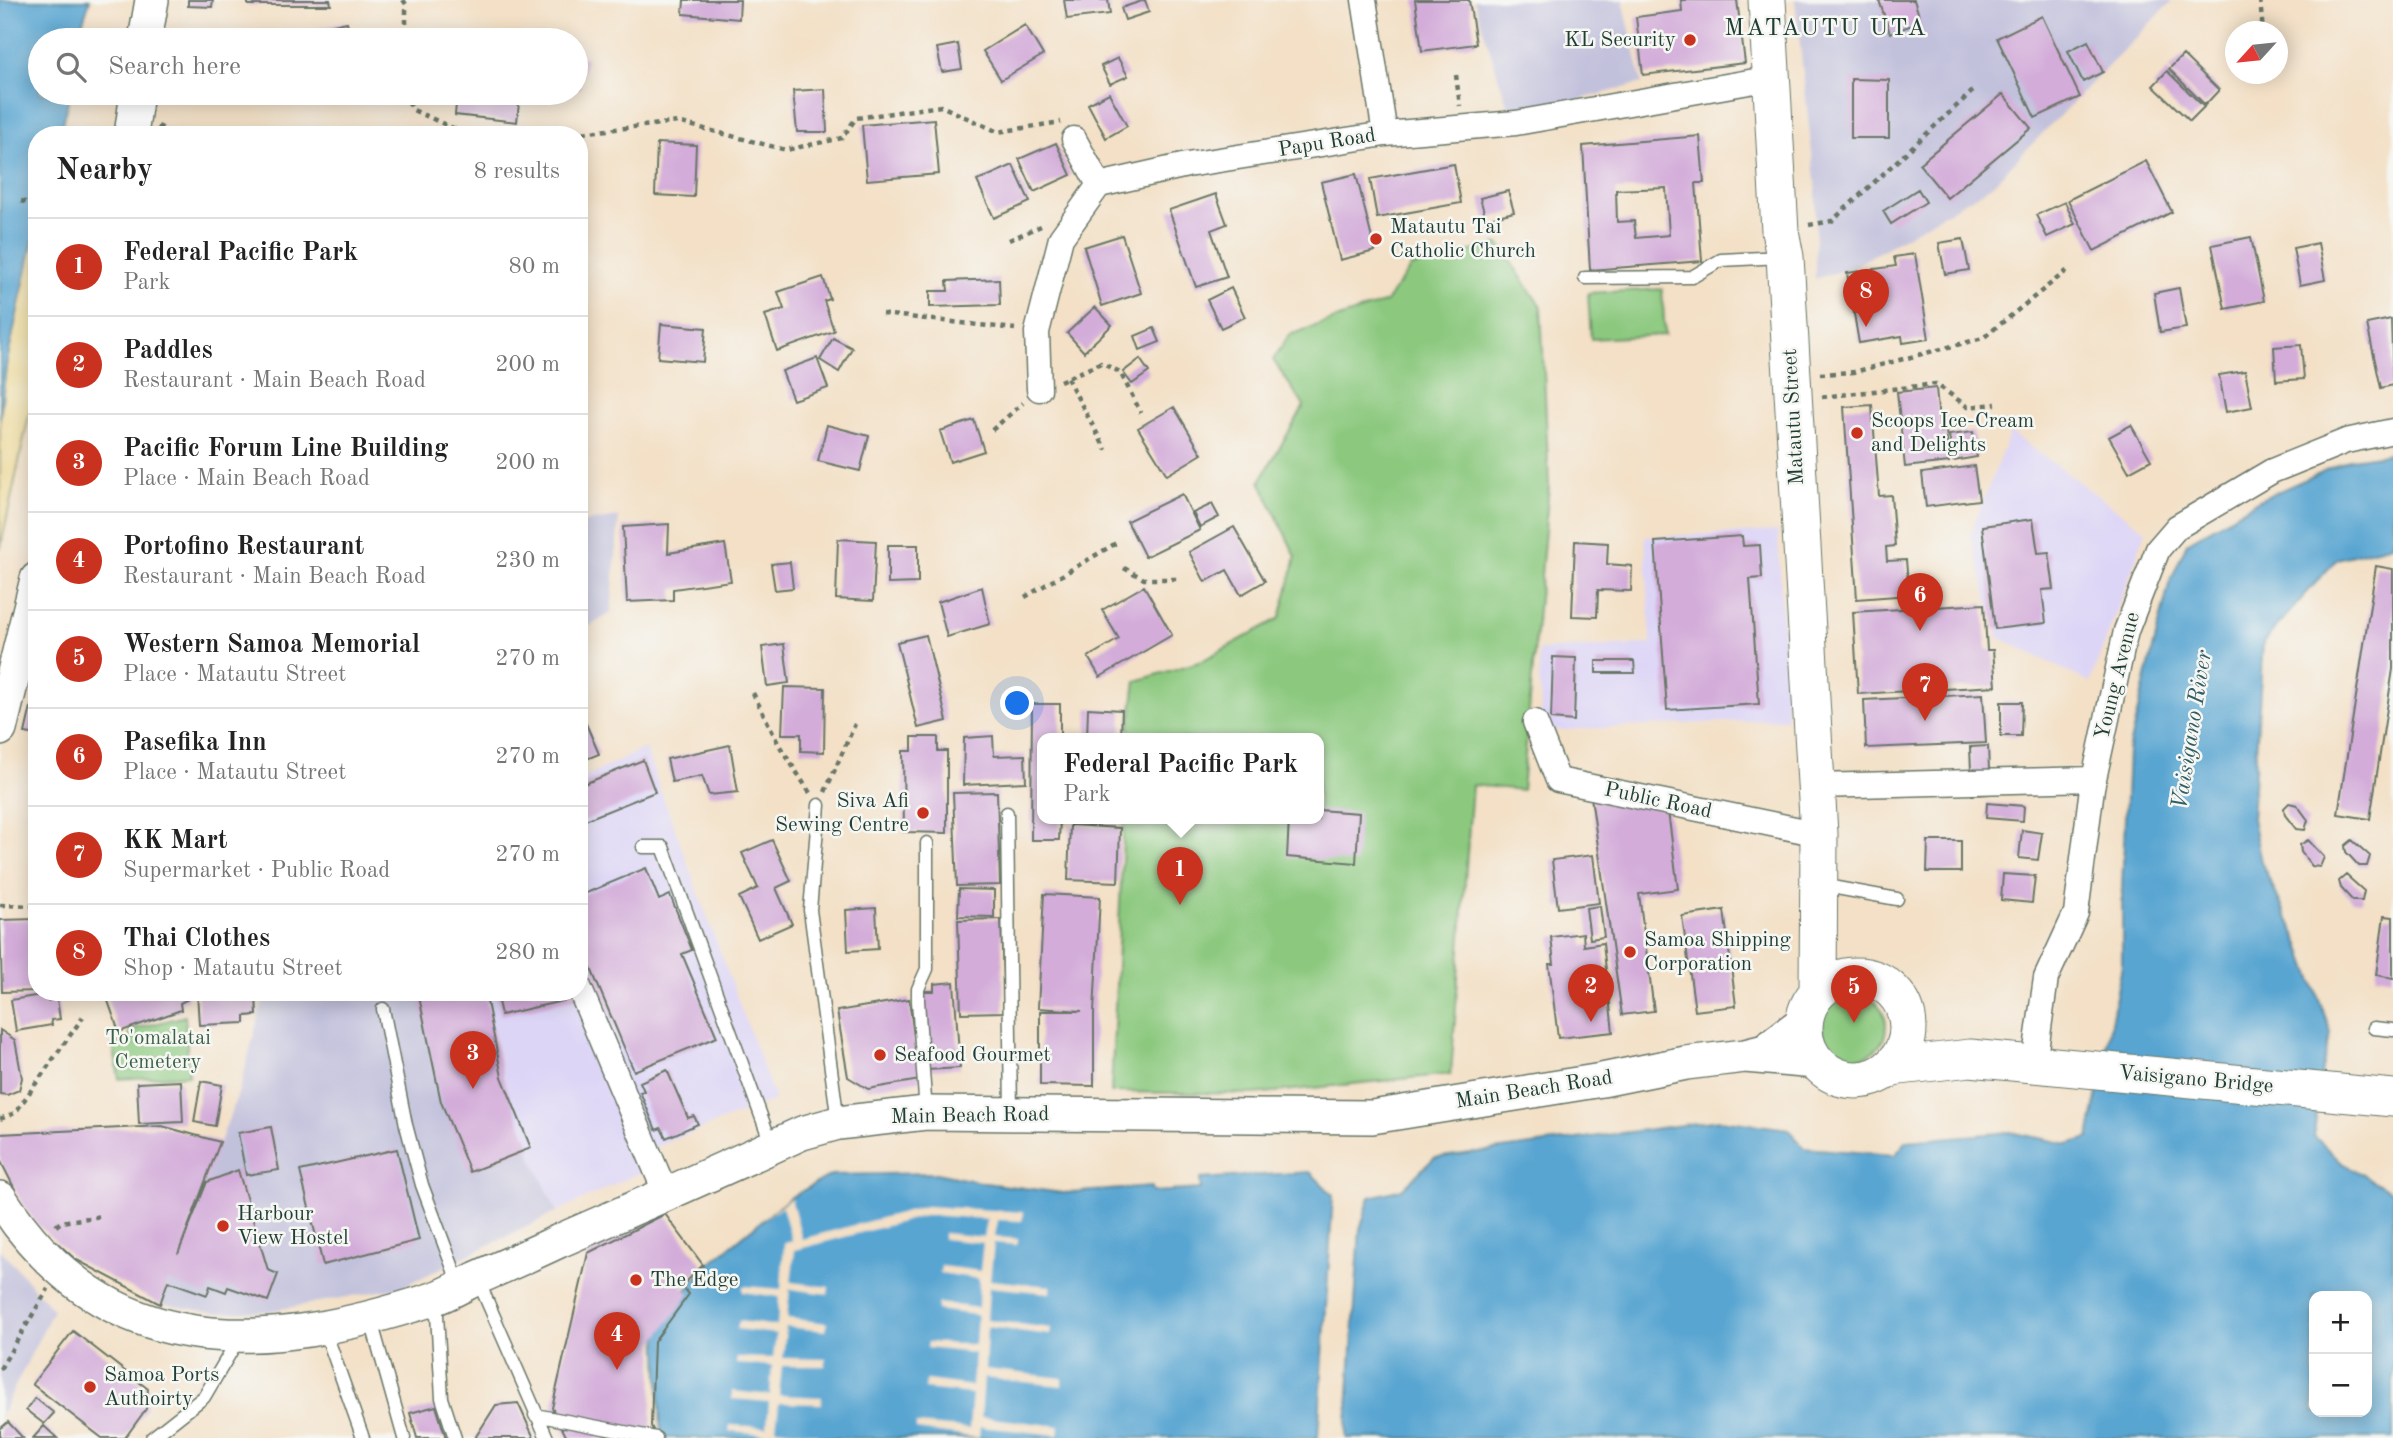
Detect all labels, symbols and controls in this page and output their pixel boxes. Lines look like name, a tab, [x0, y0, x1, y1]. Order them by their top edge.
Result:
district label: MATAUTU UTA	[1724, 17, 1928, 41]
north arrow	[2225, 21, 2288, 84]
search box	[28, 28, 588, 105]
place label: KL Security	[1564, 30, 1676, 51]
marker: KL Security	[1682, 32, 1698, 48]
icon: search	[52, 48, 90, 86]
text: Search here	[108, 54, 241, 80]
street label: Papu Road	[1277, 125, 1377, 161]
text: Nearby	[56, 156, 153, 186]
text: 8 results	[474, 160, 560, 183]
place label: Matautu Tai Catholic Church	[1390, 217, 1536, 262]
marker: Matautu Tai Catholic Church	[1368, 231, 1384, 247]
text: Federal Pacific Park	[123, 240, 358, 266]
text: 1	[72, 255, 86, 278]
text: 80 m	[509, 255, 560, 278]
pin: 8	[1843, 269, 1889, 327]
text: Park	[123, 271, 170, 294]
text: Paddles	[123, 338, 213, 364]
street label: Matautu Street	[1780, 348, 1808, 486]
text: 2	[72, 353, 86, 376]
text: 200 m	[495, 353, 560, 376]
text: Restaurant · Main Beach Road	[123, 369, 426, 392]
place label: Scoops Ice-Cream and Delights	[1871, 411, 2034, 456]
marker: Scoops Ice-Cream and Delights	[1849, 425, 1865, 441]
text: Pacific Forum Line Building	[123, 436, 448, 462]
text: 3	[72, 451, 86, 474]
text: 200 m	[495, 451, 560, 474]
text: Place · Main Beach Road	[123, 467, 370, 490]
text: Portofino Restaurant	[123, 534, 364, 560]
text: 4	[72, 549, 86, 572]
text: 230 m	[495, 549, 560, 572]
text: Restaurant · Main Beach Road	[123, 565, 426, 588]
pin: 6	[1897, 573, 1943, 631]
street label: Young Avenue	[2092, 610, 2144, 742]
text: Western Samoa Memorial	[123, 632, 420, 658]
text: 5	[72, 647, 86, 670]
text: 270 m	[495, 647, 560, 670]
water label: Vaisigano River	[2168, 648, 2217, 811]
text: Place · Matautu Street	[123, 663, 346, 686]
pin: 7	[1902, 663, 1948, 721]
your location	[1000, 686, 1034, 720]
text: Pasefika Inn	[123, 730, 267, 756]
popup	[1037, 733, 1324, 824]
text: 6	[72, 745, 86, 768]
text: 270 m	[495, 745, 560, 768]
text: Federal Pacific Park	[1063, 752, 1298, 778]
text: Place · Matautu Street	[123, 761, 346, 784]
street label: Public Road	[1602, 779, 1714, 823]
text: Park	[1063, 783, 1110, 806]
place label: Siva Afi Sewing Centre	[775, 791, 909, 836]
marker: Siva Afi Sewing Centre	[915, 805, 931, 821]
text: KK Mart	[123, 828, 227, 854]
text: 7	[72, 843, 86, 866]
text: 270 m	[495, 843, 560, 866]
pin: 1	[1157, 847, 1203, 905]
text: Supermarket · Public Road	[123, 859, 390, 882]
text: Thai Clothes	[123, 926, 270, 952]
place label: Samoa Shipping Corporation	[1644, 930, 1792, 975]
text: 8	[72, 941, 86, 964]
text: 280 m	[495, 941, 560, 964]
marker: Samoa Shipping Corporation	[1622, 944, 1638, 960]
text: Shop · Matautu Street	[123, 957, 342, 980]
pin: 2	[1568, 964, 1614, 1022]
pin: 5	[1831, 965, 1877, 1023]
park label: To'omalatai Cemetery	[105, 1028, 211, 1073]
pin: 3	[450, 1031, 496, 1089]
place label: Seafood Gourmet	[894, 1045, 1051, 1066]
marker: Seafood Gourmet	[872, 1047, 888, 1063]
street label: Vaisigano Bridge	[2118, 1063, 2274, 1097]
street label: Main Beach Road	[1454, 1067, 1614, 1113]
street label: Main Beach Road	[891, 1104, 1050, 1128]
place label: Harbour View Hostel	[237, 1204, 349, 1249]
marker: Harbour View Hostel	[215, 1218, 231, 1234]
place label: The Edge	[650, 1270, 738, 1291]
marker: The Edge	[628, 1272, 644, 1288]
map controls	[2309, 1291, 2372, 1417]
button: +	[2309, 1291, 2372, 1354]
pin: 4	[594, 1312, 640, 1370]
button: −	[2309, 1354, 2372, 1417]
place label: Samoa Ports Authoirty	[104, 1365, 219, 1410]
marker: Samoa Ports Authoirty	[82, 1379, 98, 1395]

